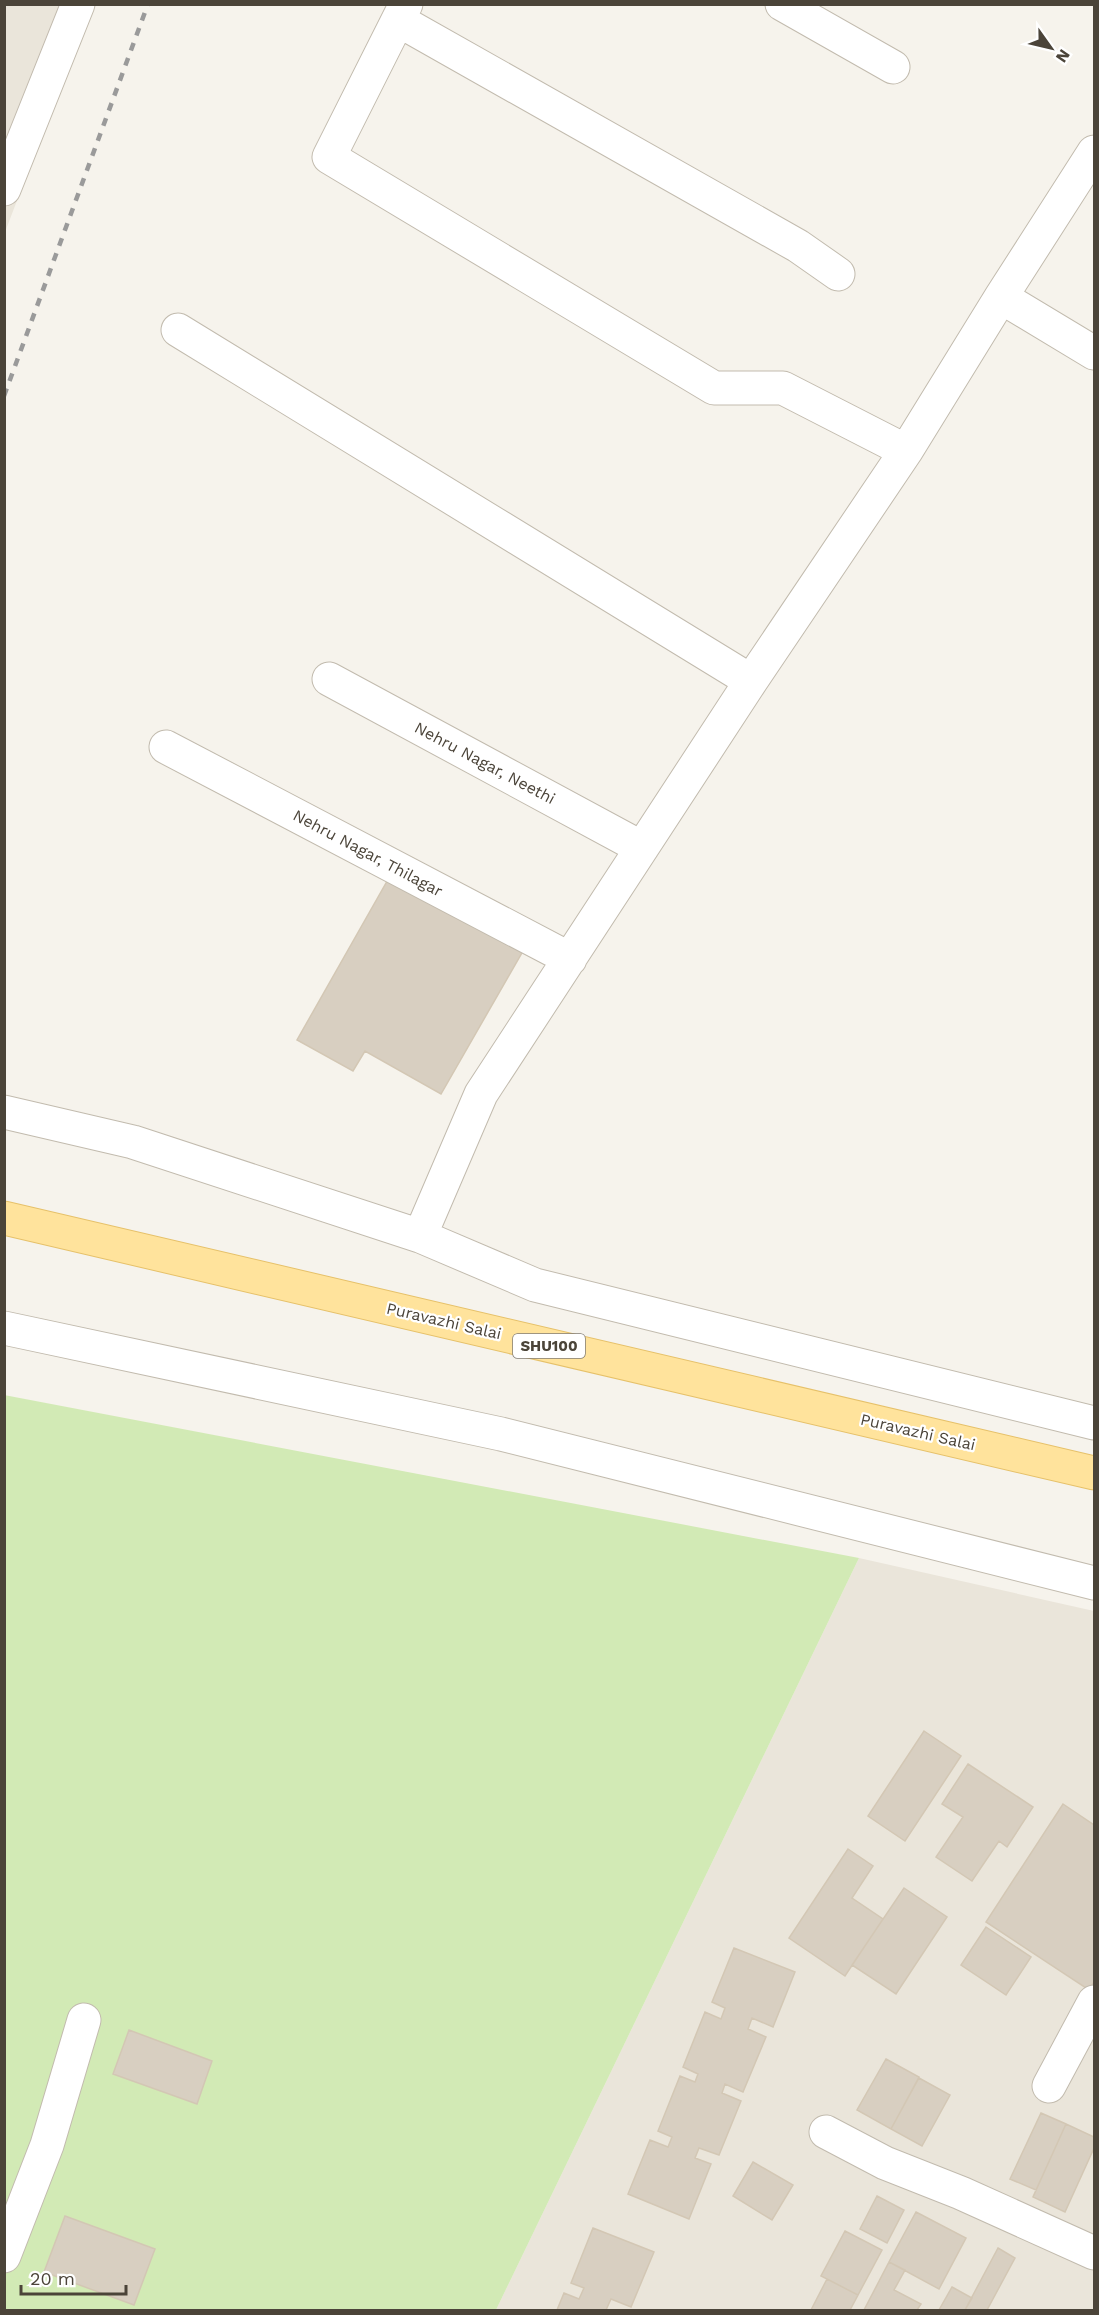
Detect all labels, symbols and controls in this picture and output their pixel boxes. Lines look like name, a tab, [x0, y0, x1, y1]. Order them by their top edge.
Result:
north arrow	[1021, 18, 1081, 78]
text: N	[1052, 46, 1074, 66]
street label: Nehru Nagar, Neethi	[411, 718, 559, 808]
street label: Nehru Nagar, Thilagar	[290, 805, 447, 901]
street label: Puravazhi Salai	[385, 1299, 503, 1343]
road number: SHU100	[513, 1334, 585, 1358]
street label: Puravazhi Salai	[859, 1410, 977, 1454]
scale bar	[21, 2258, 126, 2296]
text: 20 m	[30, 2268, 75, 2289]

